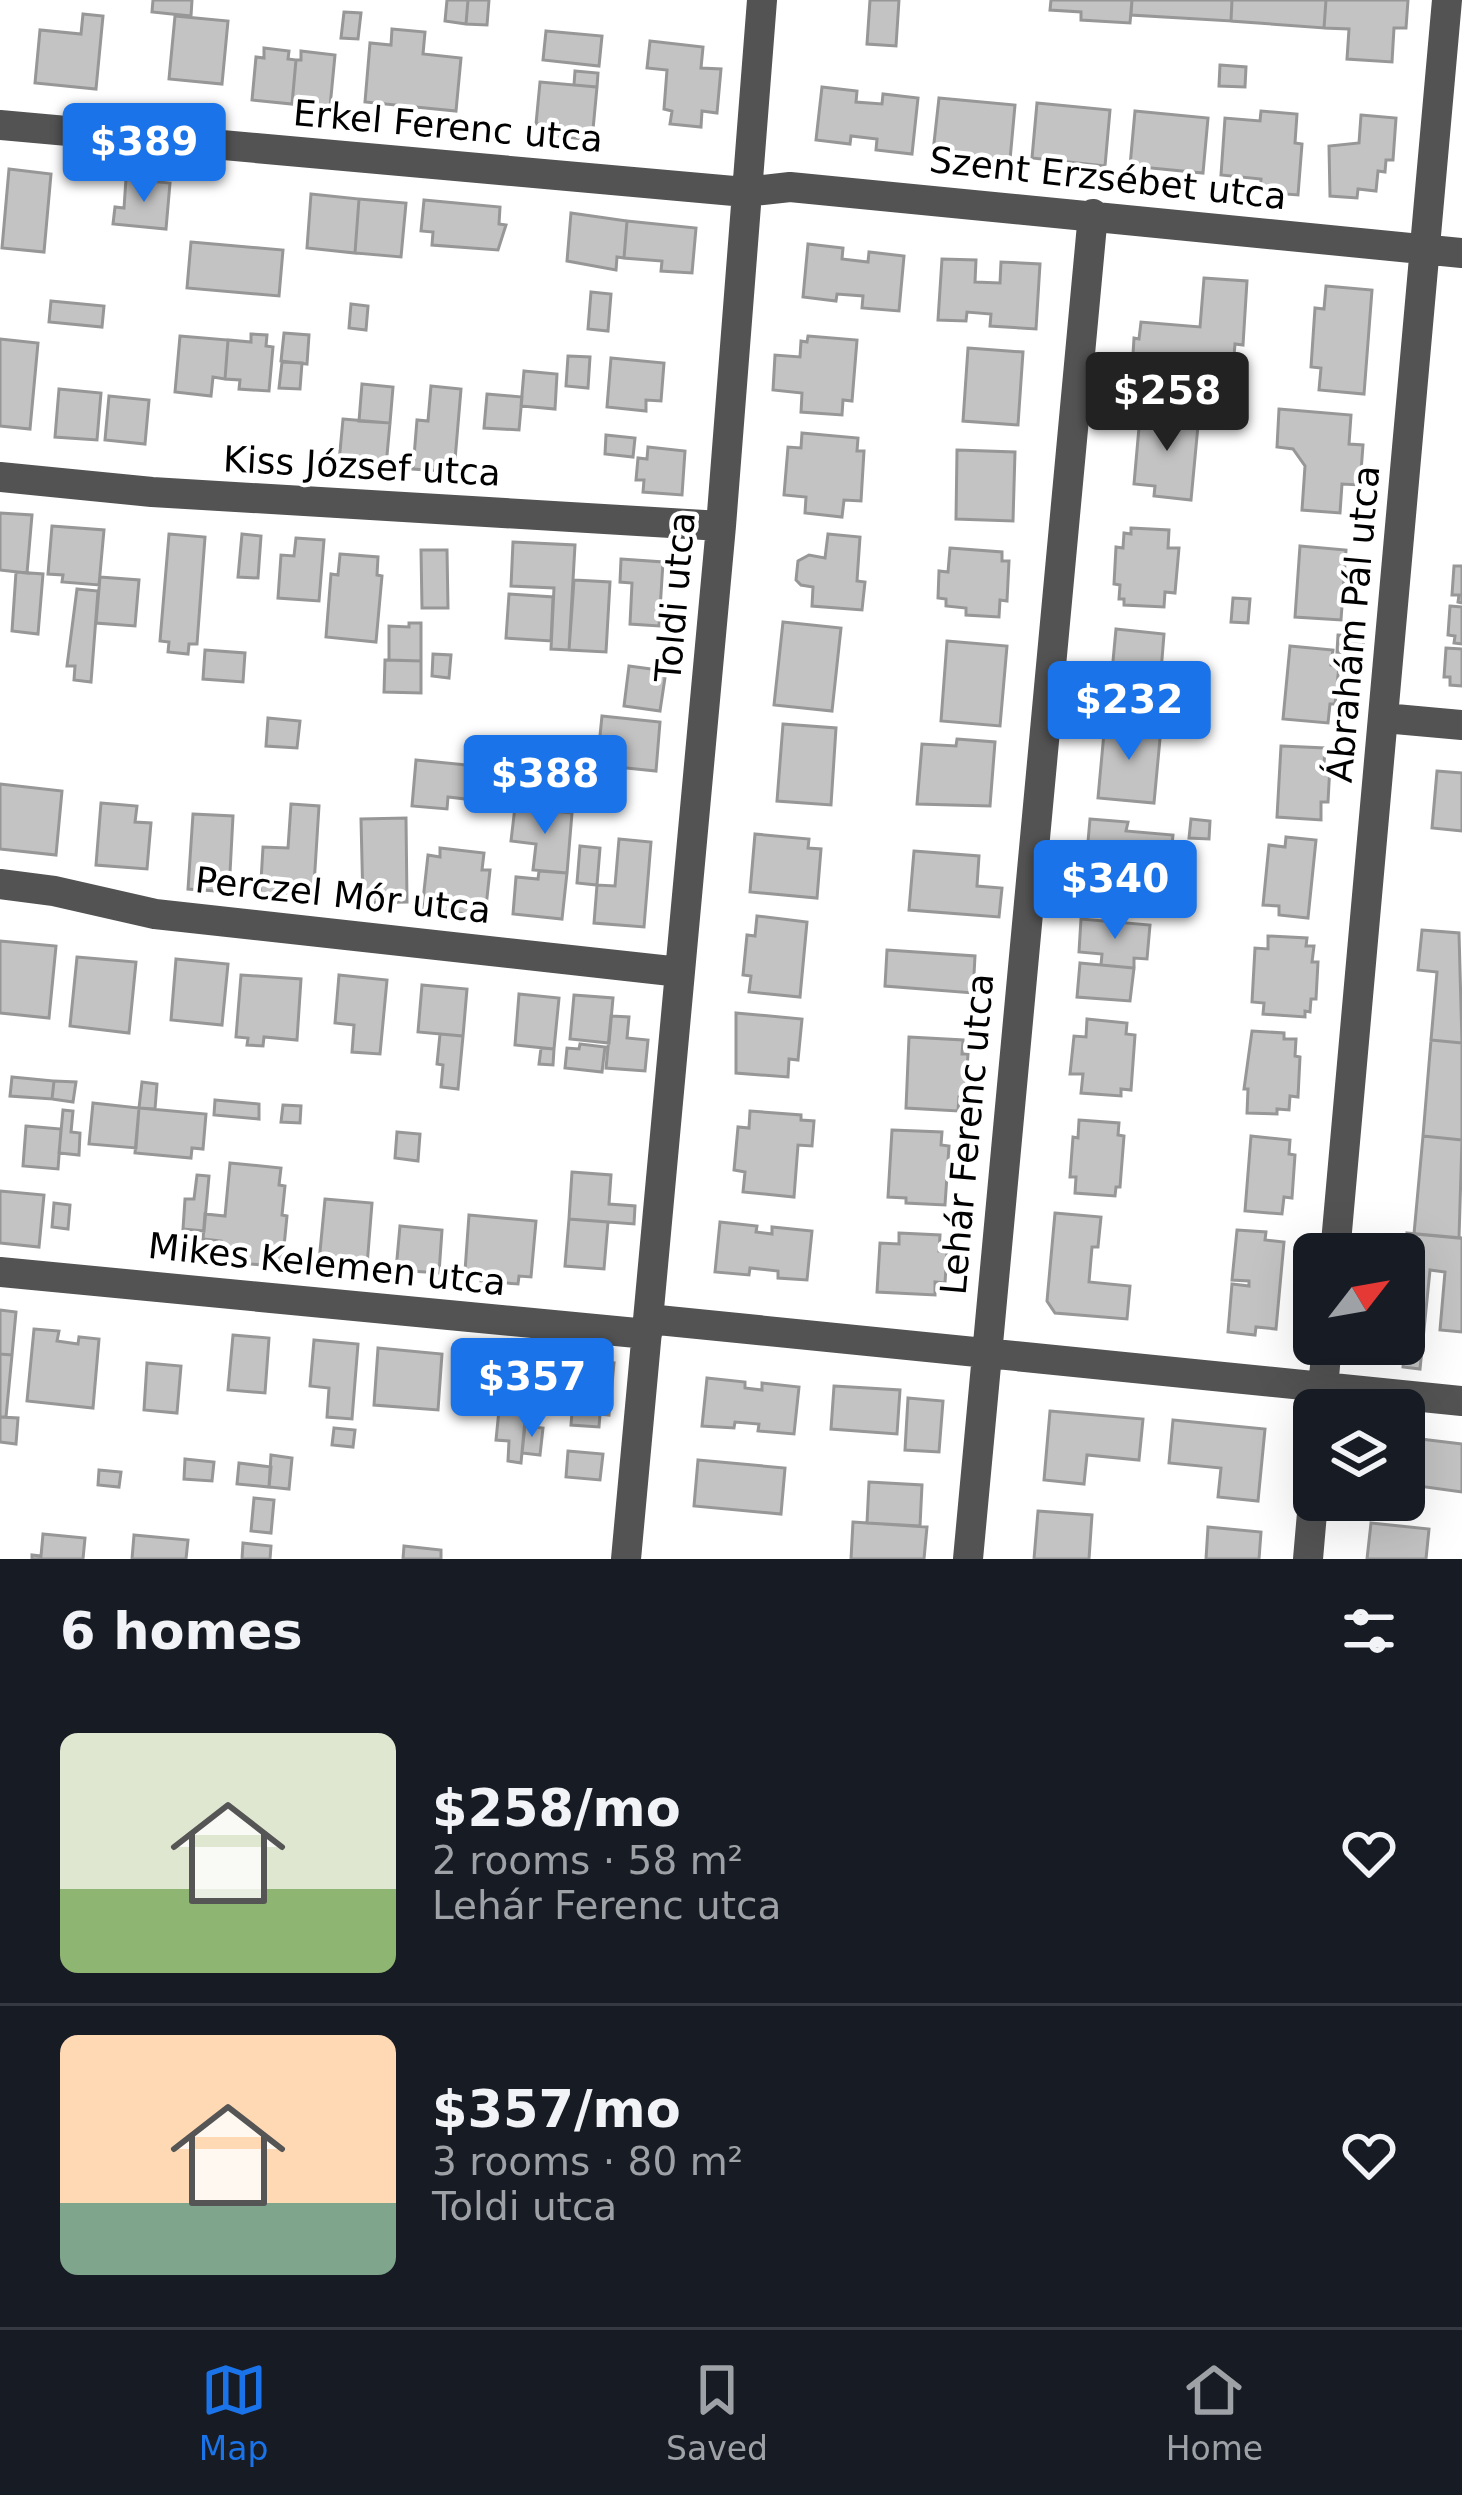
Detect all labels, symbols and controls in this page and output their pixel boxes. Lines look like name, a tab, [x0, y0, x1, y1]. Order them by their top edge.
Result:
street label: Erkel Ferenc utca	[292, 92, 604, 160]
pin: $389	[73, 103, 215, 205]
text: $389	[90, 119, 198, 164]
street label: Szent Erzsébet utca	[927, 139, 1289, 217]
pin: $258	[1096, 352, 1238, 454]
text: $258	[1113, 368, 1221, 413]
street label: Kiss József utca	[222, 438, 502, 494]
street label: Ábrahám Pál utca	[1319, 464, 1387, 784]
street label: Toldi utca	[647, 510, 703, 685]
pin: $232	[1058, 661, 1200, 763]
text: $232	[1075, 677, 1183, 722]
pin: $388	[474, 735, 616, 837]
text: $388	[491, 751, 599, 796]
pin: $340	[1044, 840, 1186, 942]
text: $340	[1061, 856, 1169, 901]
street label: Perczel Mór utca	[193, 859, 493, 931]
street label: Lehár Ferenc utca	[933, 972, 1001, 1296]
street label: Mikes Kelemen utca	[146, 1225, 508, 1303]
north arrow	[1293, 1233, 1425, 1365]
map controls	[1293, 1233, 1425, 1521]
pin: $357	[461, 1338, 603, 1440]
text: $357	[478, 1354, 586, 1399]
button: layers	[1293, 1389, 1425, 1521]
icon: filters	[1336, 1598, 1402, 1664]
text: 6 homes	[60, 1602, 303, 1661]
text: $258/mo	[432, 1779, 681, 1838]
icon: home	[156, 1781, 300, 1925]
icon: heart	[1336, 1820, 1402, 1886]
text: 2 rooms · 58 m²	[432, 1838, 743, 1883]
text: Lehár Ferenc utca	[432, 1883, 781, 1928]
text: $357/mo	[432, 2080, 681, 2139]
icon: home	[156, 2083, 300, 2227]
icon: heart	[1336, 2122, 1402, 2188]
text: 3 rooms · 80 m²	[432, 2139, 743, 2184]
text: Toldi utca	[432, 2184, 617, 2229]
tab: Map	[199, 2357, 268, 2468]
tab: Saved	[666, 2357, 768, 2468]
tab: Home	[1166, 2357, 1263, 2468]

